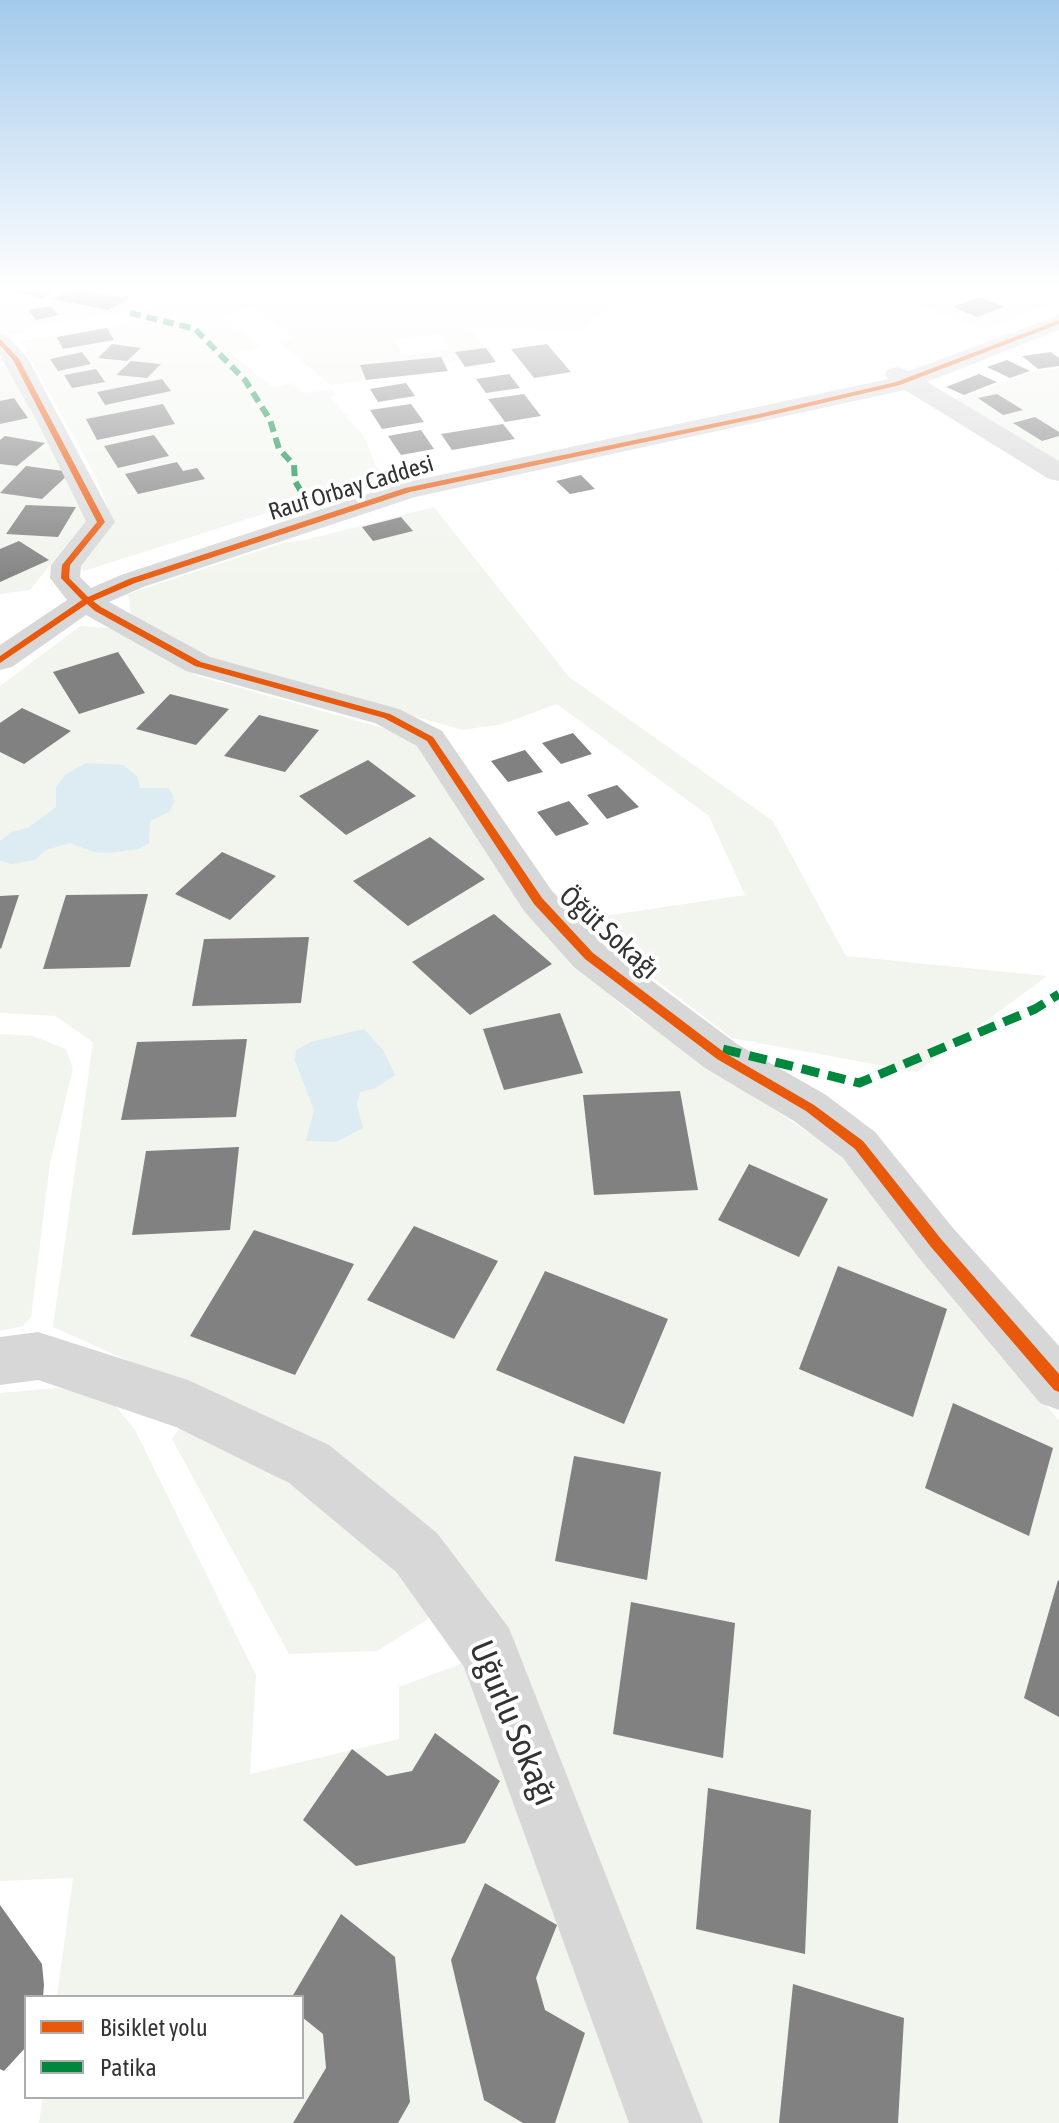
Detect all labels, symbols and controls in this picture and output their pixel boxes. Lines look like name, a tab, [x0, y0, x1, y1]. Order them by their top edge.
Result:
street label: Rauf Orbay Caddesi	[265, 449, 437, 527]
street label: Öğüt Sokağı	[552, 880, 666, 986]
street label: Uğurlu Sokağı	[460, 1635, 566, 1811]
legend	[24, 1995, 304, 2099]
text: Bisiklet yolu	[100, 2014, 208, 2041]
text: Patika	[100, 2054, 157, 2081]

